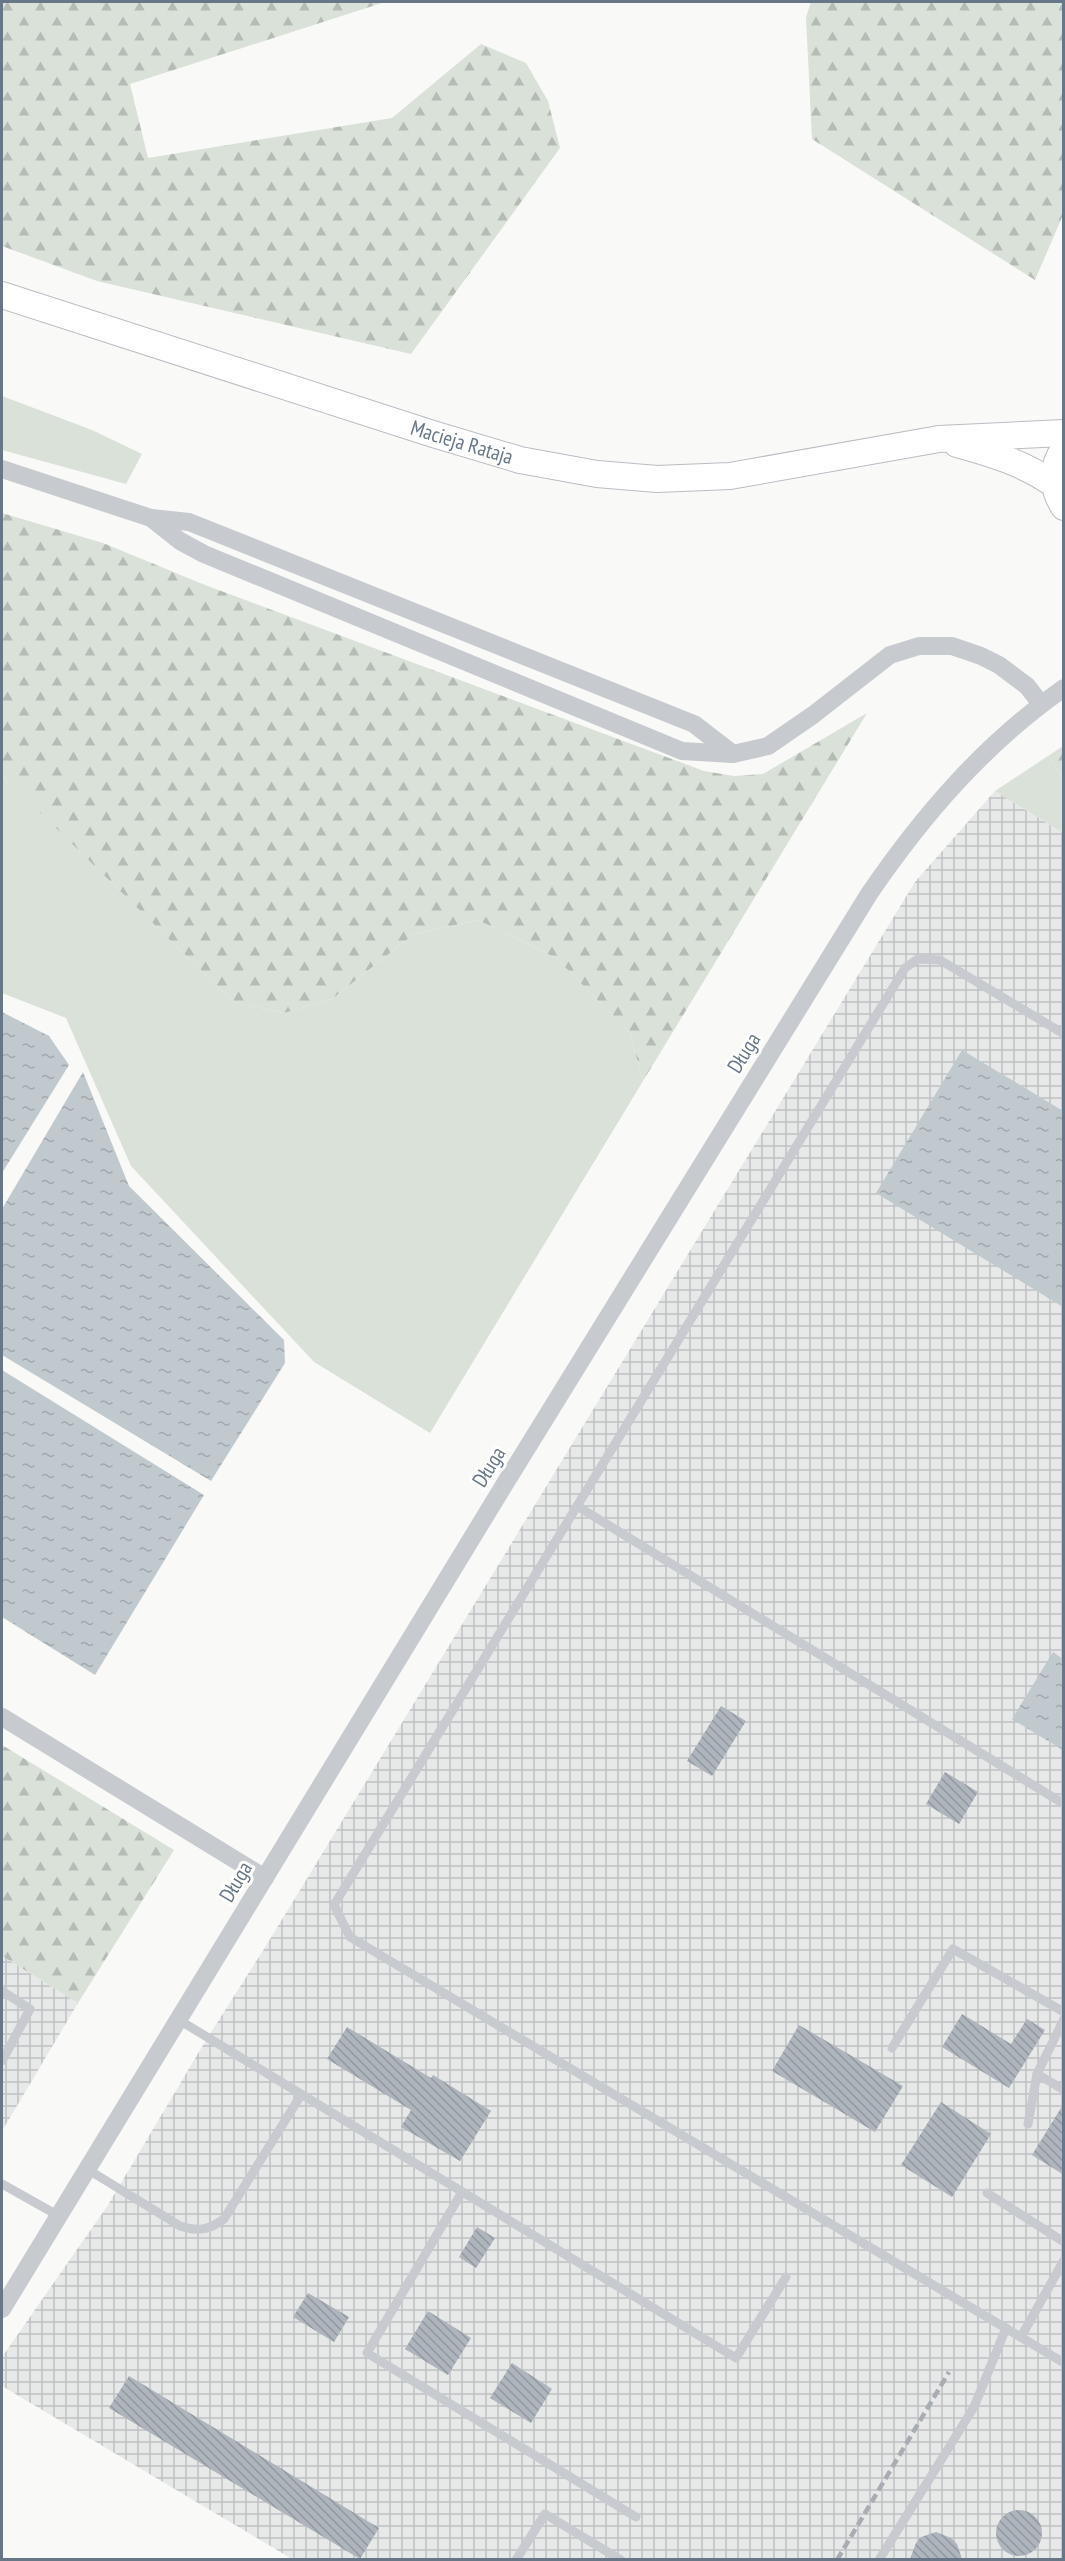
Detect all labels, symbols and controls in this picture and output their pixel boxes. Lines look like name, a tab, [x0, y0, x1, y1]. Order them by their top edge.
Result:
street label: Macieja Rataja	[407, 414, 516, 470]
street label: Długa	[721, 1028, 766, 1078]
street label: Długa	[466, 1442, 511, 1492]
street label: Długa	[213, 1857, 258, 1907]

